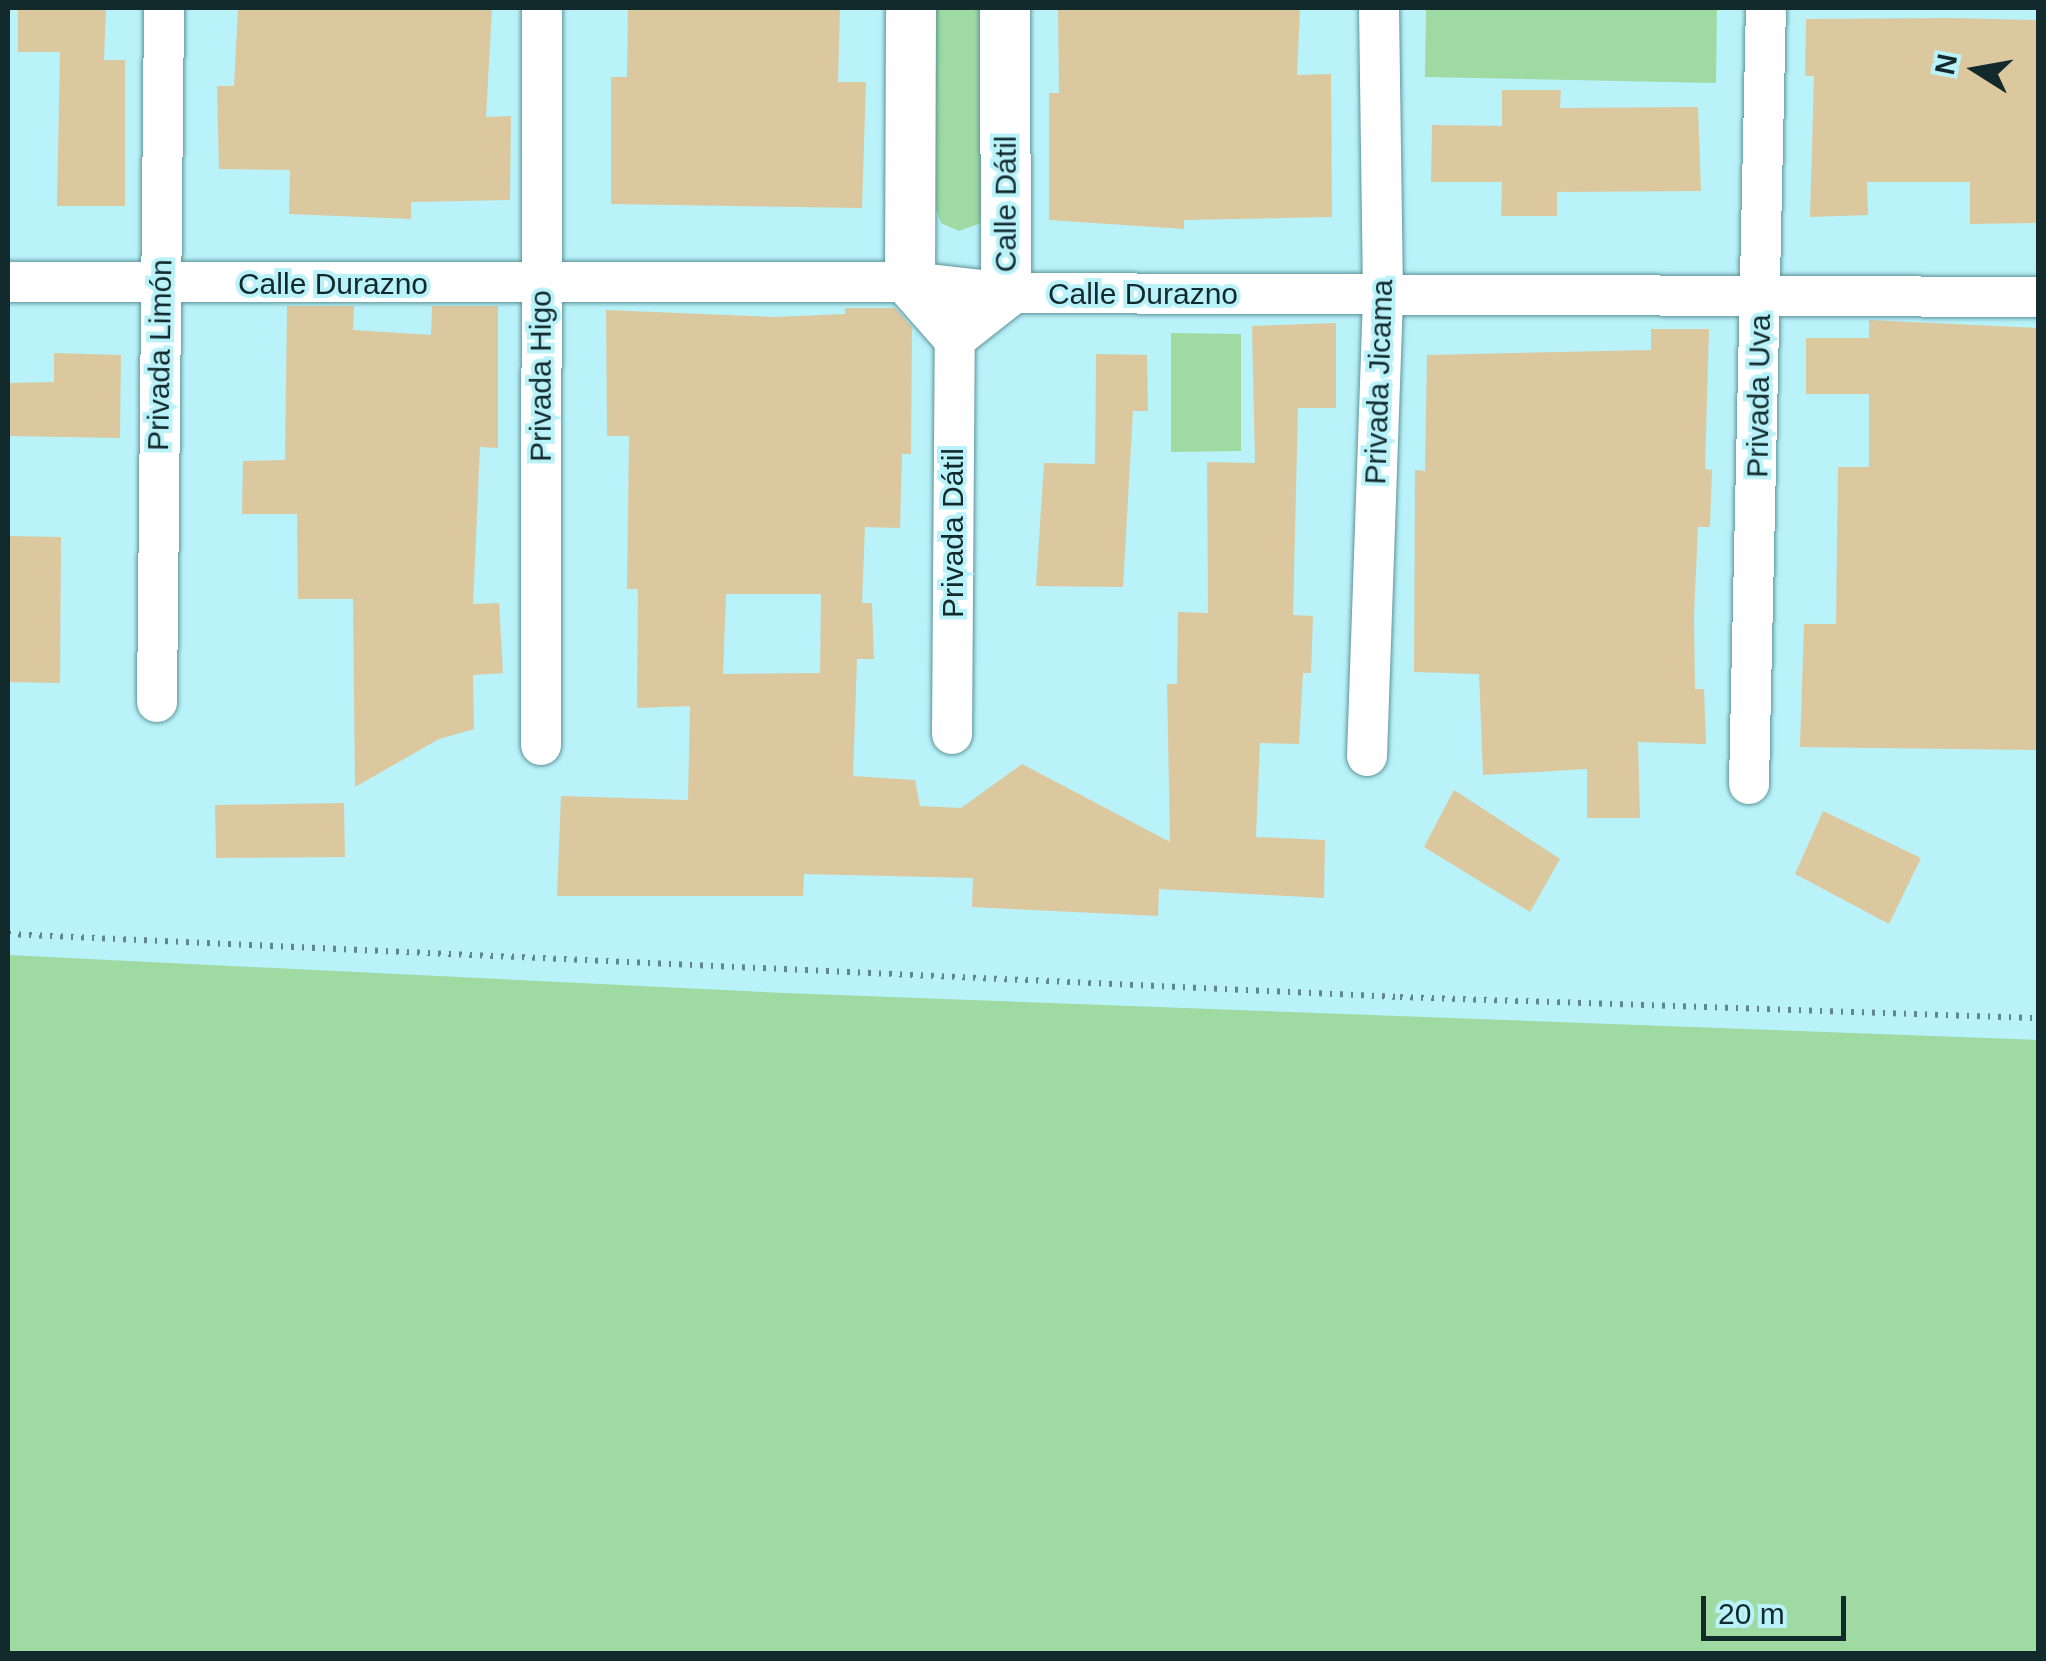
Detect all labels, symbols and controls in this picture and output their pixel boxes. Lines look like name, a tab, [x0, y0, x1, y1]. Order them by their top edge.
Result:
north arrow	[1926, 20, 2026, 120]
text: N	[1929, 51, 1963, 77]
street label: Calle Dátil	[988, 136, 1024, 272]
street label: Privada Limón	[140, 259, 180, 451]
street label: Calle Durazno	[238, 266, 428, 302]
street label: Calle Durazno	[1048, 276, 1238, 312]
street label: Privada Jicama	[1357, 279, 1401, 485]
street label: Privada Higo	[523, 290, 559, 462]
street label: Privada Uva	[1740, 314, 1778, 478]
street label: Privada Dátil	[935, 448, 971, 618]
scale bar	[1706, 1576, 1851, 1638]
text: 20 m	[1718, 1597, 1785, 1630]

